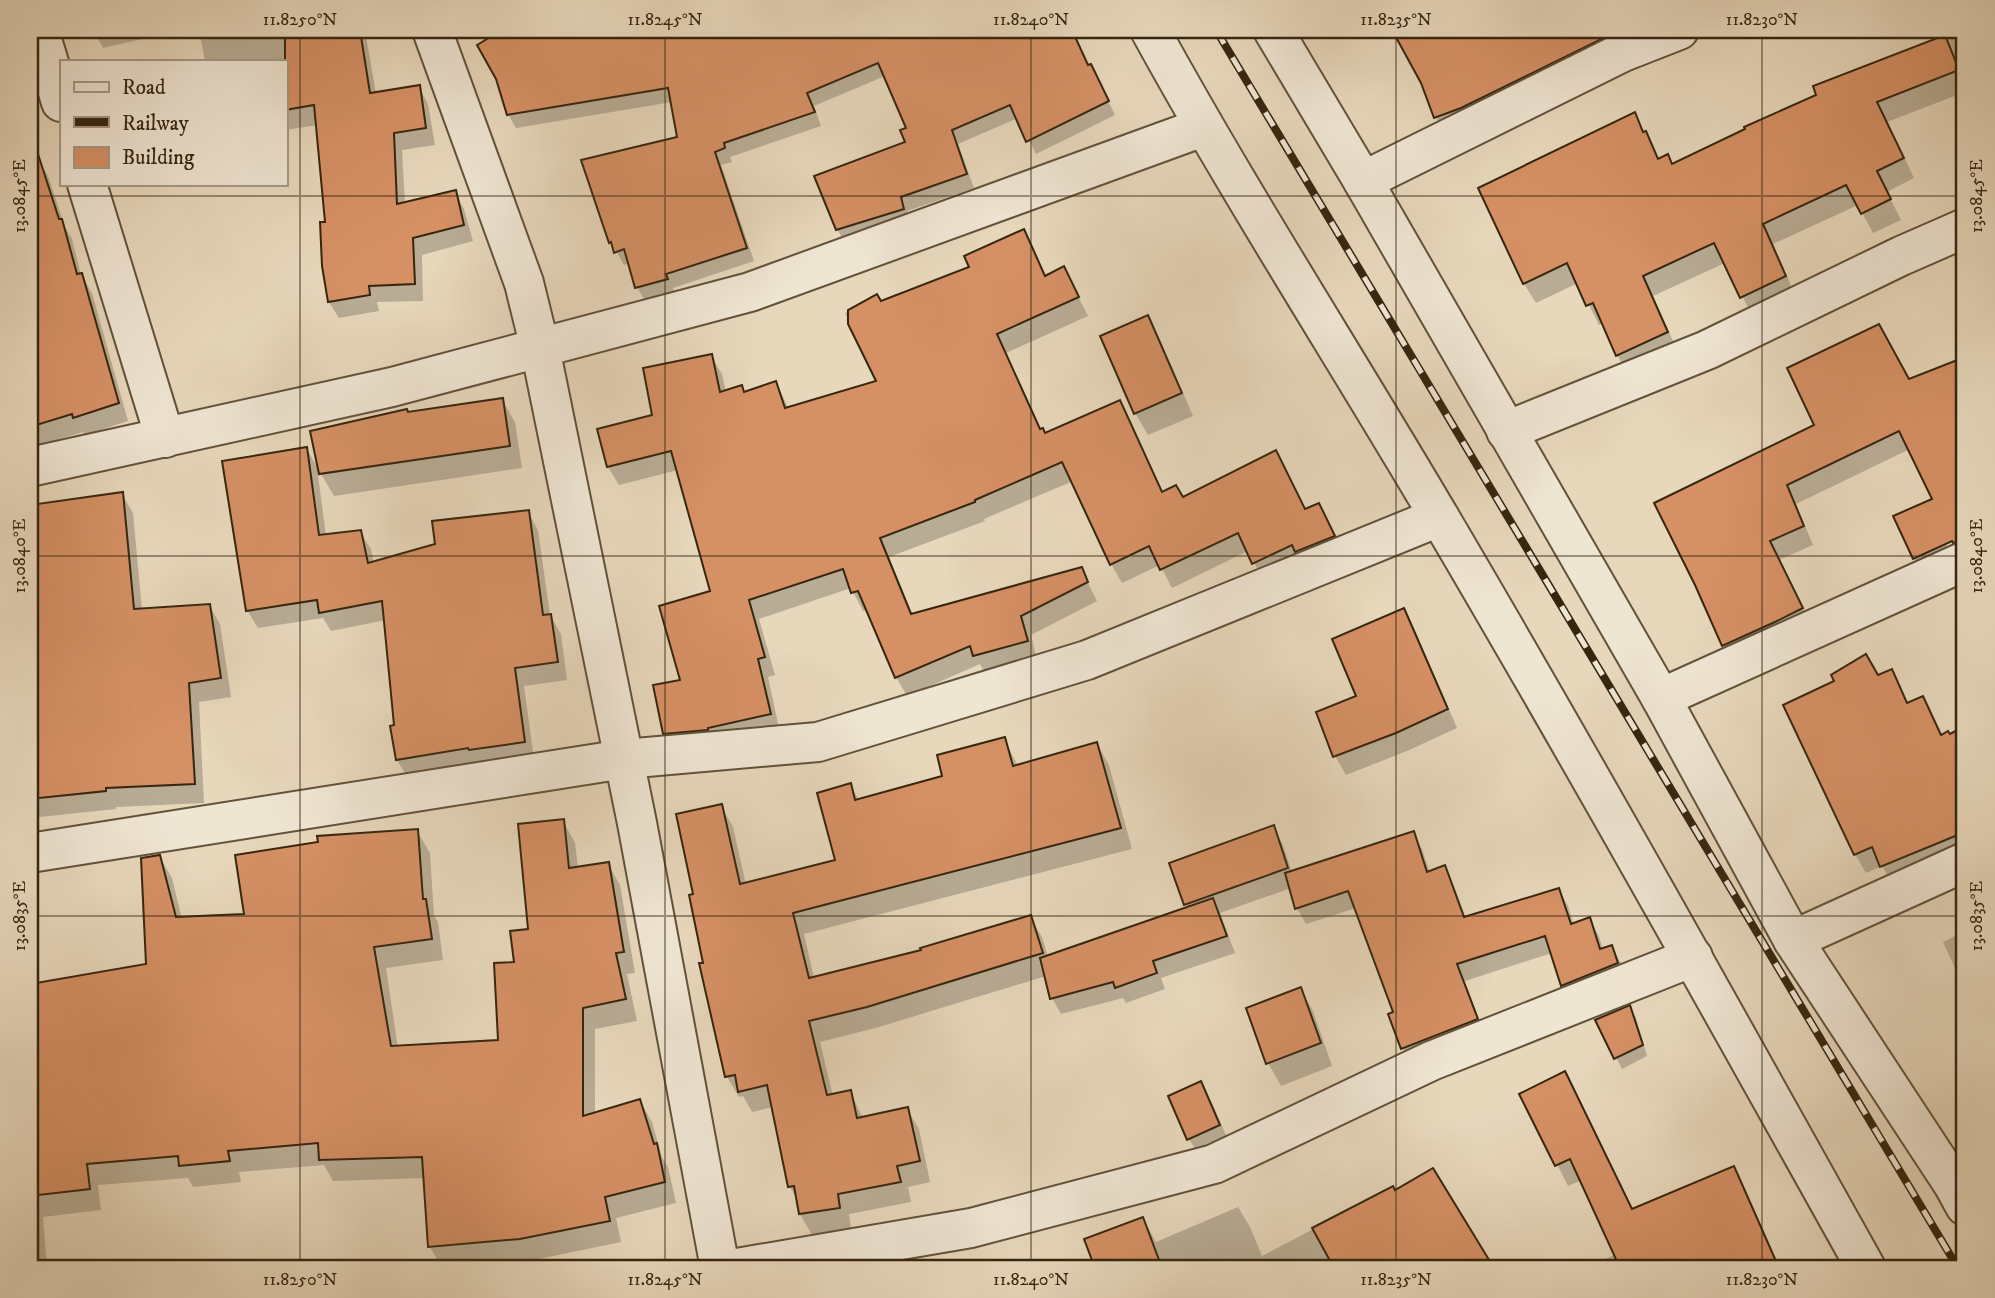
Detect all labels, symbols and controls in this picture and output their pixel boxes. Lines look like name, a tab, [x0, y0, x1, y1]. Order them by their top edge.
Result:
text: 11.8250°N	[263, 9, 337, 31]
text: 11.8245°N	[627, 9, 703, 31]
text: 11.8240°N	[993, 9, 1069, 31]
text: 11.8235°N	[1360, 9, 1432, 31]
text: 11.8230°N	[1726, 9, 1798, 31]
legend	[60, 60, 287, 186]
text: Road	[122, 75, 166, 101]
text: Railway	[122, 111, 190, 137]
text: Building	[122, 145, 195, 171]
text: 13.0845°E	[9, 159, 31, 233]
text: 13.0845°E	[1966, 159, 1988, 233]
text: 13.0840°E	[9, 518, 31, 593]
text: 13.0840°E	[1966, 518, 1988, 593]
text: 13.0835°E	[9, 881, 31, 951]
text: 13.0835°E	[1966, 881, 1988, 951]
text: 11.8250°N	[263, 1269, 337, 1291]
text: 11.8245°N	[627, 1269, 703, 1291]
text: 11.8240°N	[993, 1269, 1069, 1291]
text: 11.8235°N	[1360, 1269, 1432, 1291]
text: 11.8230°N	[1726, 1269, 1798, 1291]

